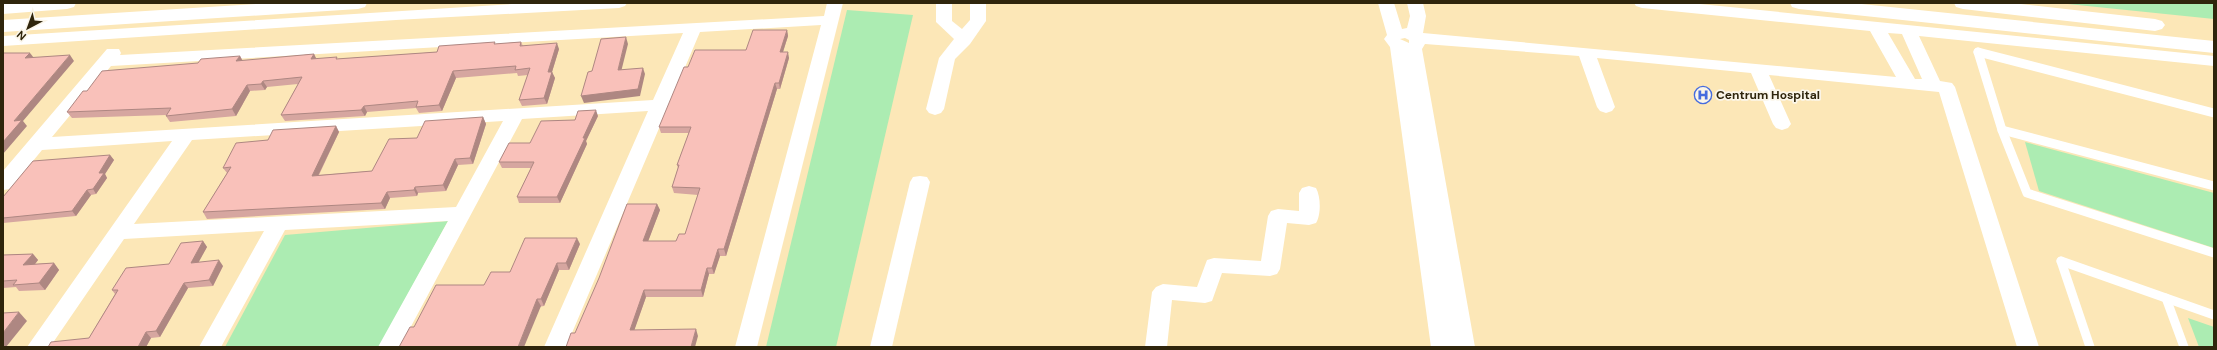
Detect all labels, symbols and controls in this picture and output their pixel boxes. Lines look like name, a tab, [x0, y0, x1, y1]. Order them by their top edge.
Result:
north arrow	[8, 8, 48, 48]
text: N	[14, 28, 29, 43]
hospital icon: Centrum Hospital	[1693, 85, 1713, 105]
place label: Centrum Hospital	[1716, 87, 1820, 103]

